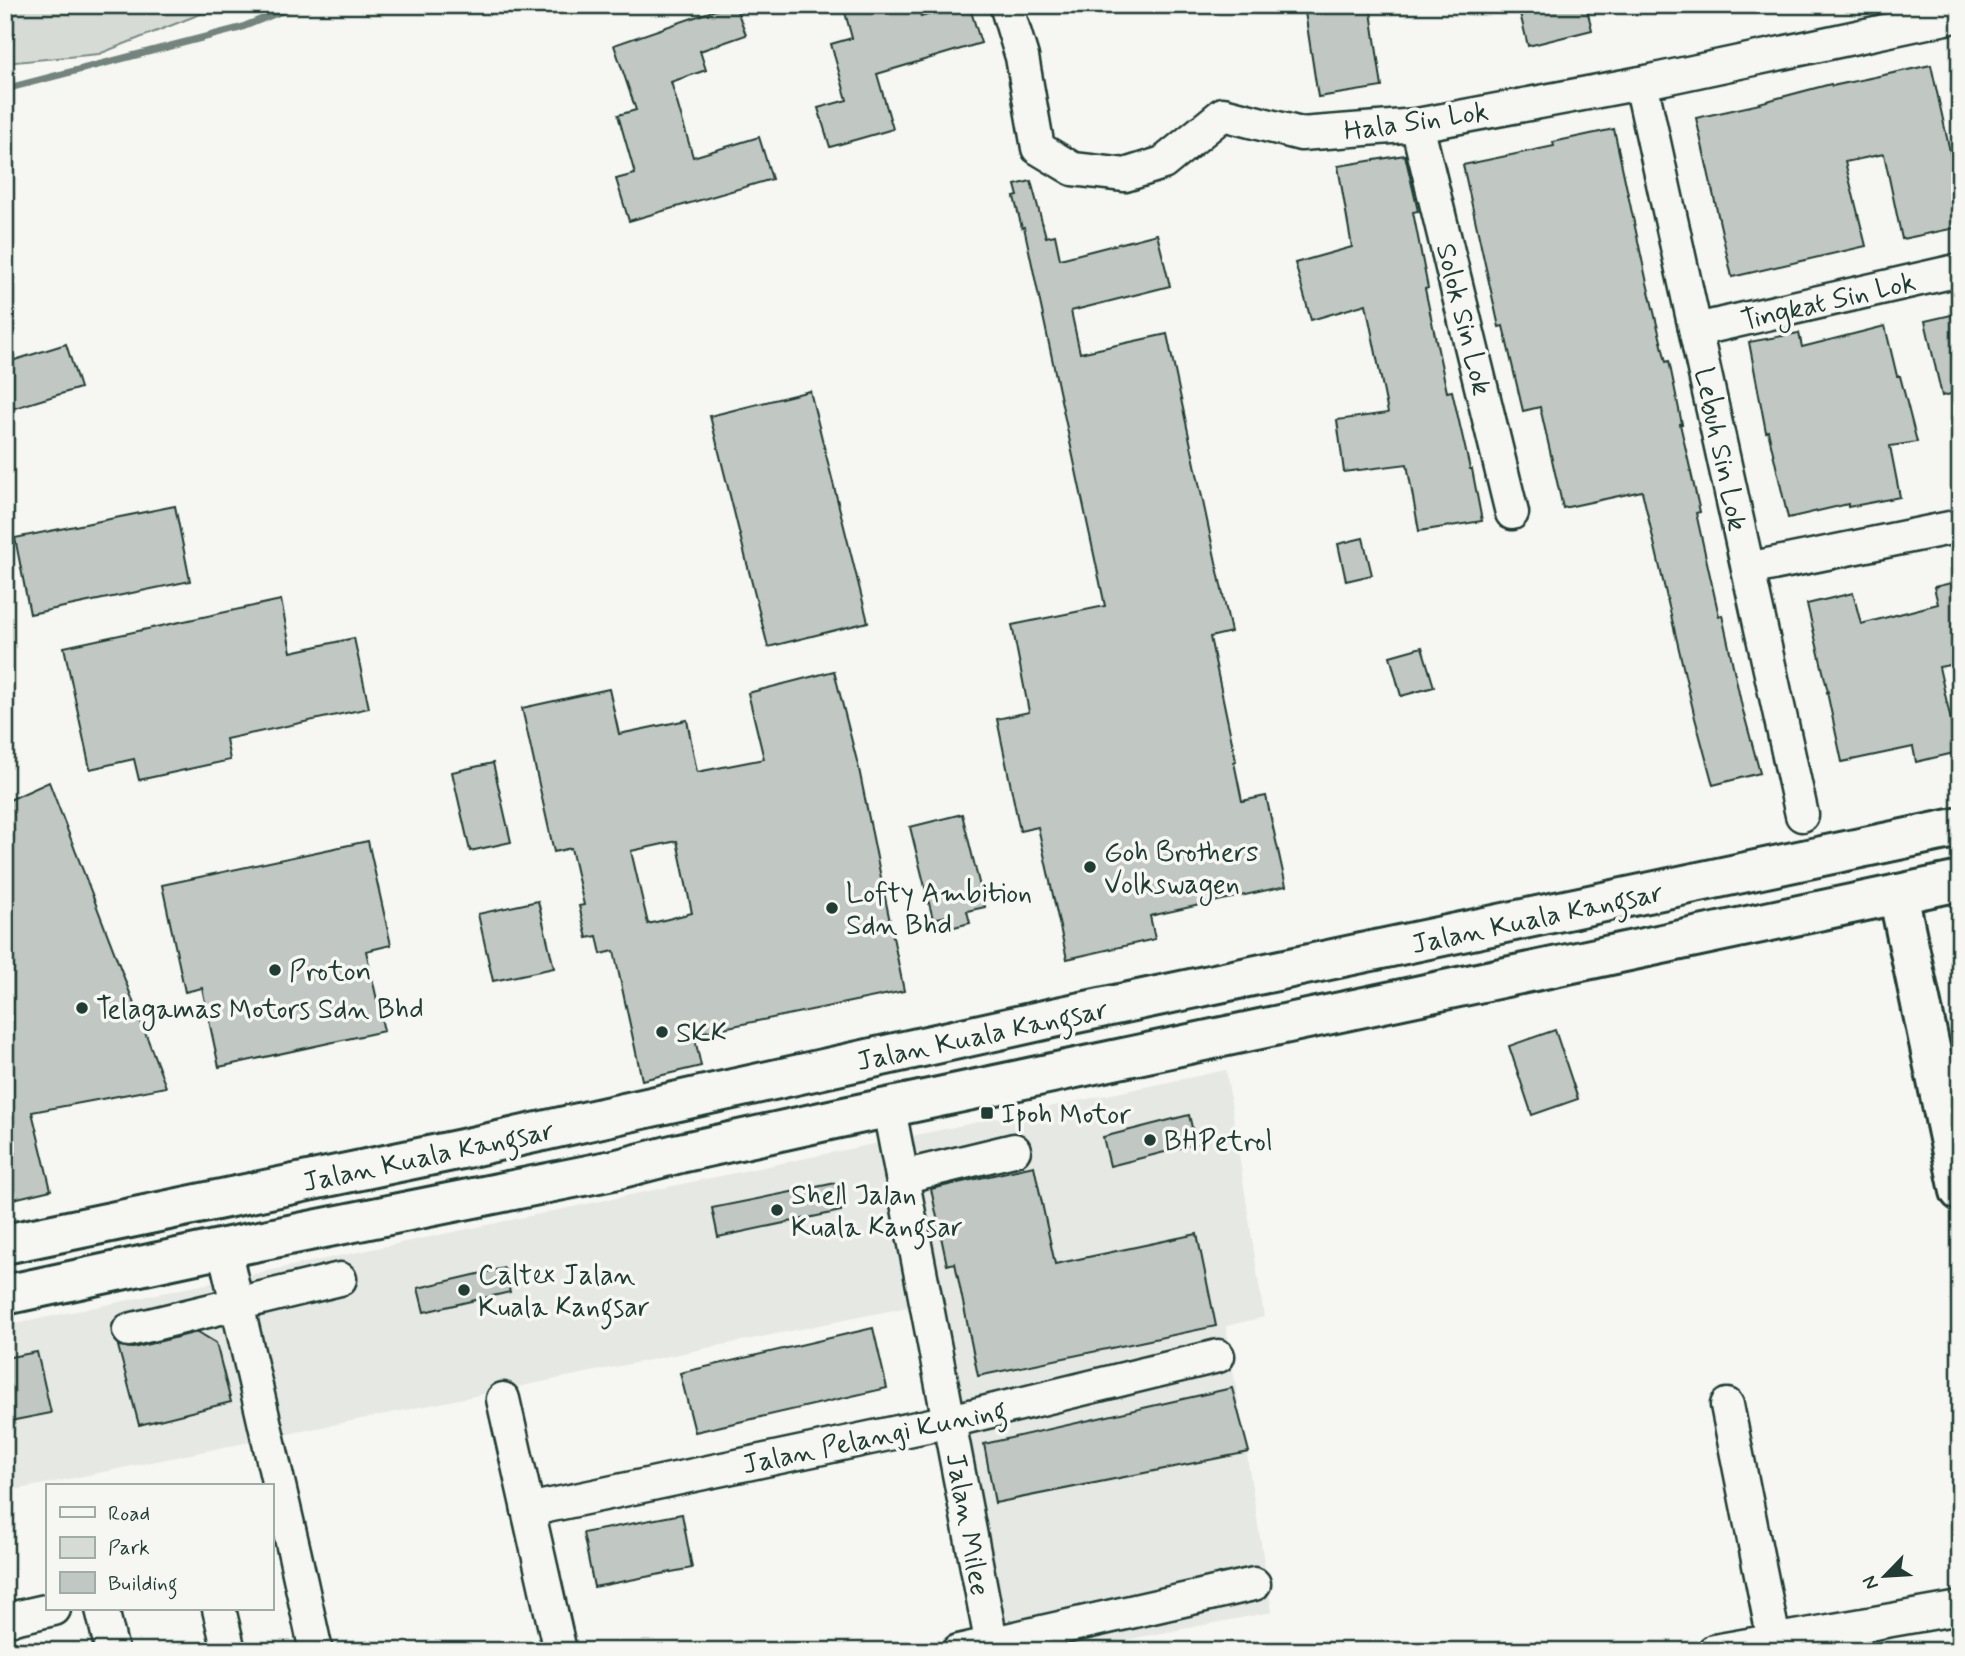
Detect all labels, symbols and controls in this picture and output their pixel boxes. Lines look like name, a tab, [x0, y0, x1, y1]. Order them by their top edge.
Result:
street label: Hala Sin Lok	[1342, 94, 1491, 151]
street label: Solok Sin Lok	[1426, 240, 1499, 399]
street label: Tingkat Sin Lok	[1738, 264, 1920, 342]
street label: Lebuh Sin Lok	[1684, 364, 1755, 535]
place label: Goh Brothers Volkswagen	[1104, 835, 1259, 906]
marker: Goh Brothers Volkswagen	[1082, 859, 1098, 875]
street label: Jalan Kuala Kangsar	[1408, 875, 1667, 967]
place label: Lofty Ambition Sdn Bhd	[846, 876, 1032, 945]
marker: Lofty Ambition Sdn Bhd	[824, 900, 840, 916]
place label: Proton	[289, 954, 371, 991]
marker: Proton	[267, 962, 283, 978]
place label: Telagamas Motors Sdn Bhd	[96, 992, 424, 1031]
street label: Jalan Kuala Kangsar	[853, 992, 1112, 1084]
marker: Telagamas Motors Sdn Bhd	[74, 1000, 90, 1016]
place label: SKK	[676, 1016, 727, 1053]
marker: SKK	[654, 1024, 670, 1040]
place label: Ipoh Motor	[1001, 1097, 1131, 1134]
marker: Ipoh Motor	[979, 1105, 995, 1121]
street label: Jalan Kuala Kangsar	[299, 1113, 558, 1205]
place label: BHPetrol	[1164, 1124, 1273, 1161]
marker: BHPetrol	[1142, 1132, 1158, 1148]
place label: Shell Jalan Kuala Kangsar	[791, 1178, 963, 1250]
marker: Shell Jalan Kuala Kangsar	[769, 1202, 785, 1218]
place label: Caltex Jalan Kuala Kangsar	[478, 1258, 650, 1330]
marker: Caltex Jalan Kuala Kangsar	[456, 1282, 472, 1298]
street label: Jalan Pelangi Kuning	[739, 1392, 1011, 1487]
street label: Jalan Milee	[936, 1450, 997, 1599]
legend	[46, 1484, 273, 1610]
text: Road	[108, 1500, 150, 1528]
text: Park	[108, 1534, 150, 1562]
north arrow	[1850, 1540, 1920, 1610]
text: Building	[108, 1570, 178, 1600]
text: N	[1857, 1572, 1885, 1594]

